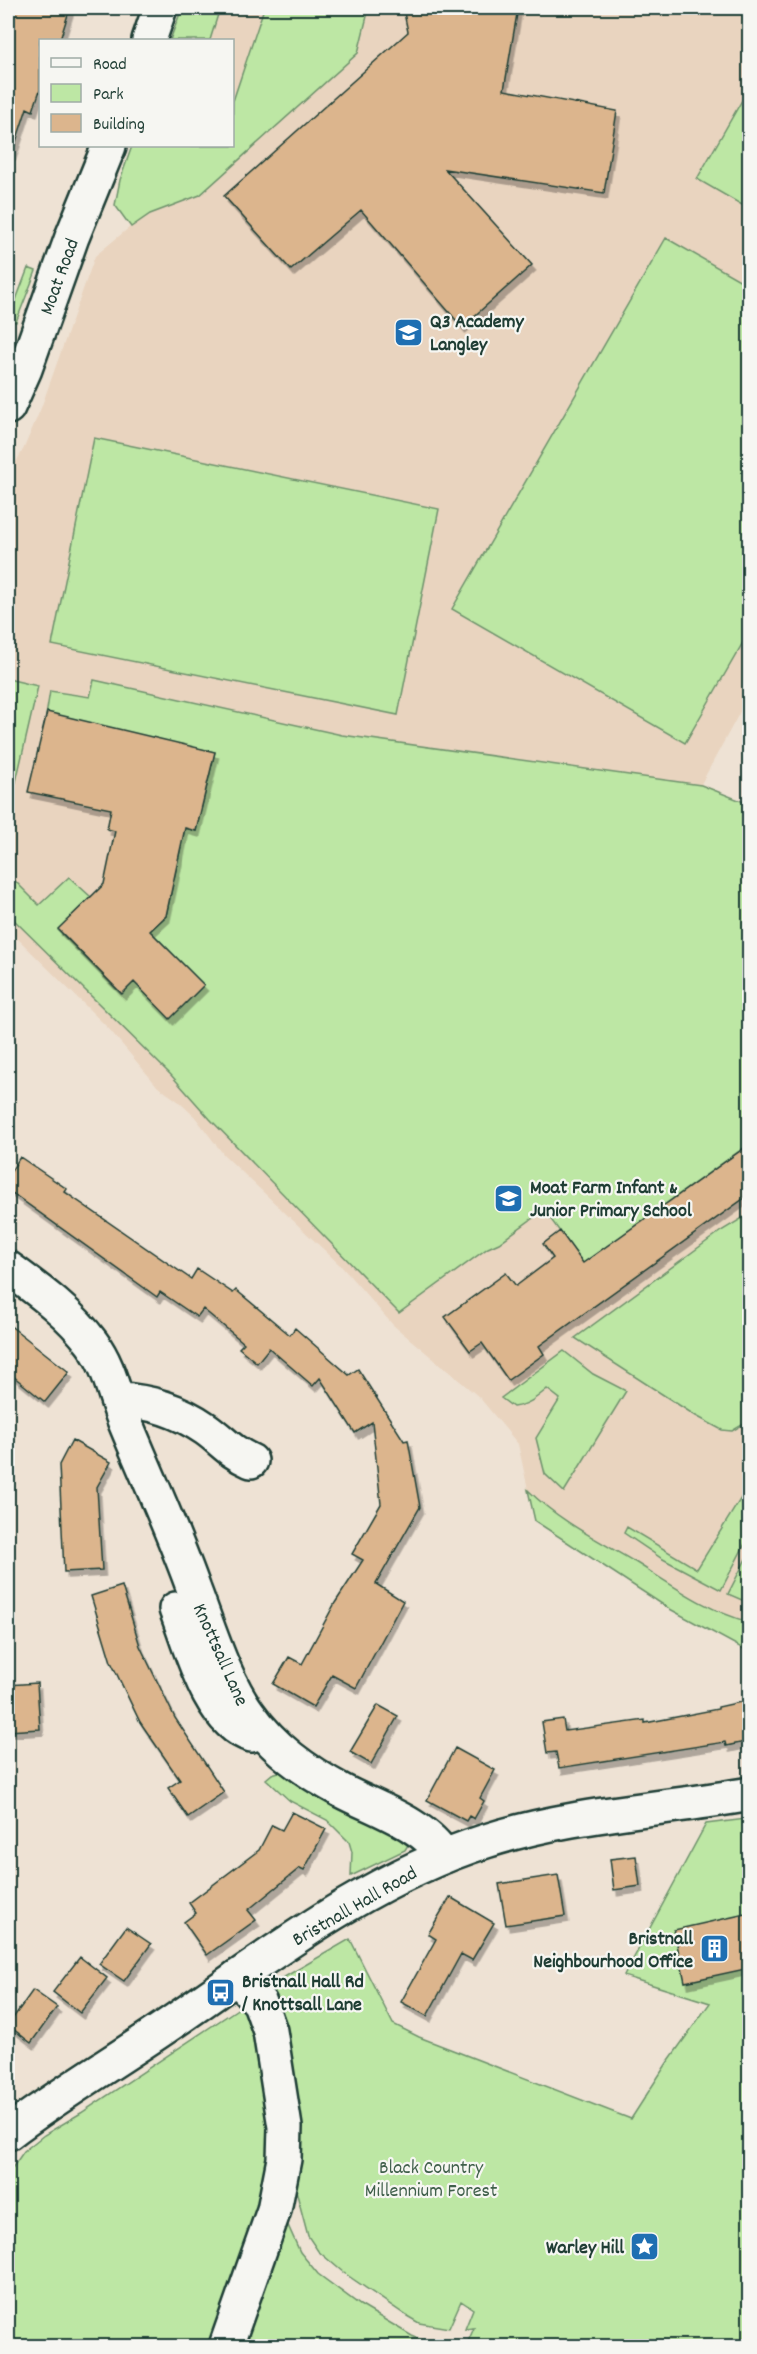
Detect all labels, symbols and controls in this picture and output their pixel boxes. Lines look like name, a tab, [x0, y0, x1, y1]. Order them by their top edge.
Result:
legend	[39, 39, 234, 147]
text: Road	[93, 53, 127, 78]
text: Park	[93, 83, 124, 108]
text: Building	[93, 113, 145, 138]
street label: Moat Road	[34, 235, 88, 319]
place label: Q3 Academy Langley	[430, 309, 524, 360]
school or university icon: Q3 Academy Langley	[393, 316, 425, 348]
place label: Moat Farm Infant & Junior Primary School	[530, 1175, 692, 1226]
school or university icon: Moat Farm Infant & Junior Primary School	[493, 1182, 525, 1214]
street label: Knottsall Lane	[184, 1599, 254, 1711]
street label: Bristnall Hall Road	[288, 1860, 423, 1955]
place label: Bristnall Neighbourhood Office	[533, 1926, 693, 1977]
building icon: Bristnall Neighbourhood Office	[698, 1933, 730, 1965]
place label: Bristnall Hall Rd / Knottsall Lane	[241, 1969, 364, 2020]
bus stop icon: Bristnall Hall Rd / Knottsall Lane	[205, 1976, 237, 2008]
park label: Black Country Millennium Forest	[365, 2155, 497, 2206]
place icon: Warley Hill	[629, 2230, 661, 2262]
place label: Warley Hill	[546, 2235, 624, 2263]

